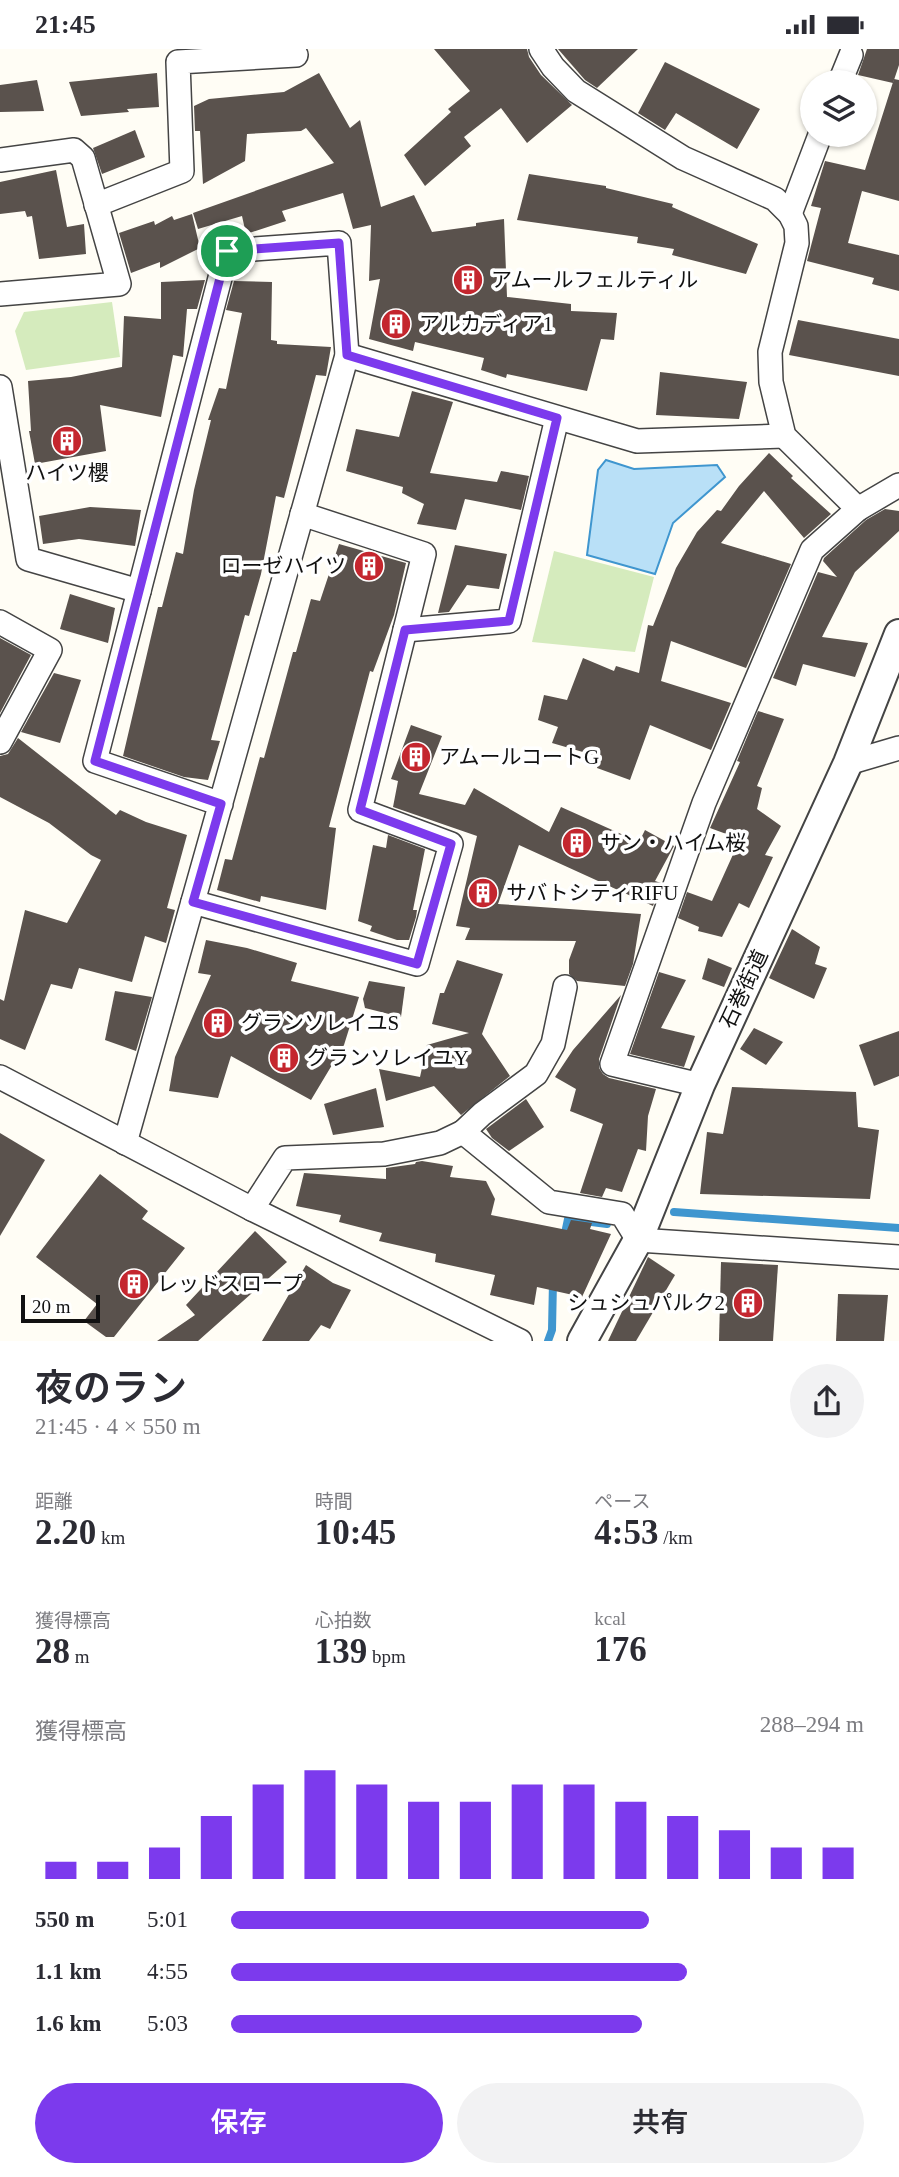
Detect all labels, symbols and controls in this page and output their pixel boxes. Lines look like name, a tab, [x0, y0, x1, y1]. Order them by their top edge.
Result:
text: 21:45	[35, 10, 96, 39]
map controls	[800, 70, 877, 147]
button: layers	[800, 70, 877, 147]
pin	[197, 221, 257, 281]
icon: arrive	[208, 232, 246, 270]
building icon: アムールフェルティル	[451, 263, 485, 297]
place label: アムールフェルティル	[491, 268, 698, 292]
building icon: アルカディア1	[379, 307, 413, 341]
place label: アルカディア1	[419, 312, 553, 336]
building icon: ハイツ櫻	[50, 424, 84, 458]
place label: ハイツ櫻	[25, 461, 109, 485]
building icon: ローゼハイツ	[352, 549, 386, 583]
place label: ローゼハイツ	[220, 554, 346, 578]
building icon: アムールコートG	[399, 740, 433, 774]
place label: アムールコートG	[439, 745, 599, 769]
building icon: サン・ハイム桜	[560, 826, 594, 860]
place label: サン・ハイム桜	[600, 831, 746, 855]
building icon: サバトシティRIFU	[466, 876, 500, 910]
place label: サバトシティRIFU	[506, 881, 678, 905]
street label: 石巻街道	[715, 946, 773, 1032]
building icon: グランソレイユS	[201, 1006, 235, 1040]
place label: グランソレイユS	[241, 1011, 399, 1035]
building icon: グランソレイユY	[267, 1041, 301, 1075]
place label: グランソレイユY	[307, 1046, 469, 1070]
building icon: レッドスロープ	[117, 1267, 151, 1301]
place label: レッドスロープ	[157, 1272, 303, 1296]
building icon: シュシュパルク2	[731, 1286, 765, 1320]
scale bar	[21, 1291, 100, 1323]
place label: シュシュパルク2	[568, 1291, 725, 1315]
text: 20 m	[32, 1296, 71, 1317]
button: share	[790, 1364, 864, 1438]
text: 夜のラン	[35, 1367, 187, 1409]
text: 21:45 · 4 × 550 m	[35, 1414, 201, 1439]
text: 距離	[35, 1491, 73, 1512]
text: 時間	[315, 1491, 353, 1512]
text: ペース	[594, 1491, 650, 1512]
text: 2.20	[35, 1513, 96, 1552]
text: 10:45	[315, 1513, 396, 1552]
text: 4:53	[594, 1513, 658, 1552]
text: km	[96, 1527, 125, 1548]
text: /km	[658, 1527, 693, 1548]
text: kcal	[594, 1608, 626, 1629]
text: 獲得標高	[35, 1610, 111, 1631]
text: 心拍数	[315, 1610, 372, 1631]
text: 176	[594, 1630, 647, 1669]
text: 28	[35, 1632, 70, 1671]
text: 139	[315, 1632, 367, 1671]
text: m	[70, 1646, 90, 1667]
text: bpm	[367, 1646, 406, 1667]
text: 288–294 m	[760, 1712, 864, 1737]
text: 獲得標高	[35, 1719, 127, 1744]
text: 550 m	[35, 1907, 94, 1932]
text: 5:01	[147, 1907, 188, 1932]
text: 1.1 km	[35, 1959, 101, 1984]
text: 4:55	[147, 1959, 188, 1984]
text: 1.6 km	[35, 2011, 101, 2036]
text: 5:03	[147, 2011, 188, 2036]
button: 保存	[35, 2083, 443, 2163]
button: 共有	[457, 2083, 864, 2163]

